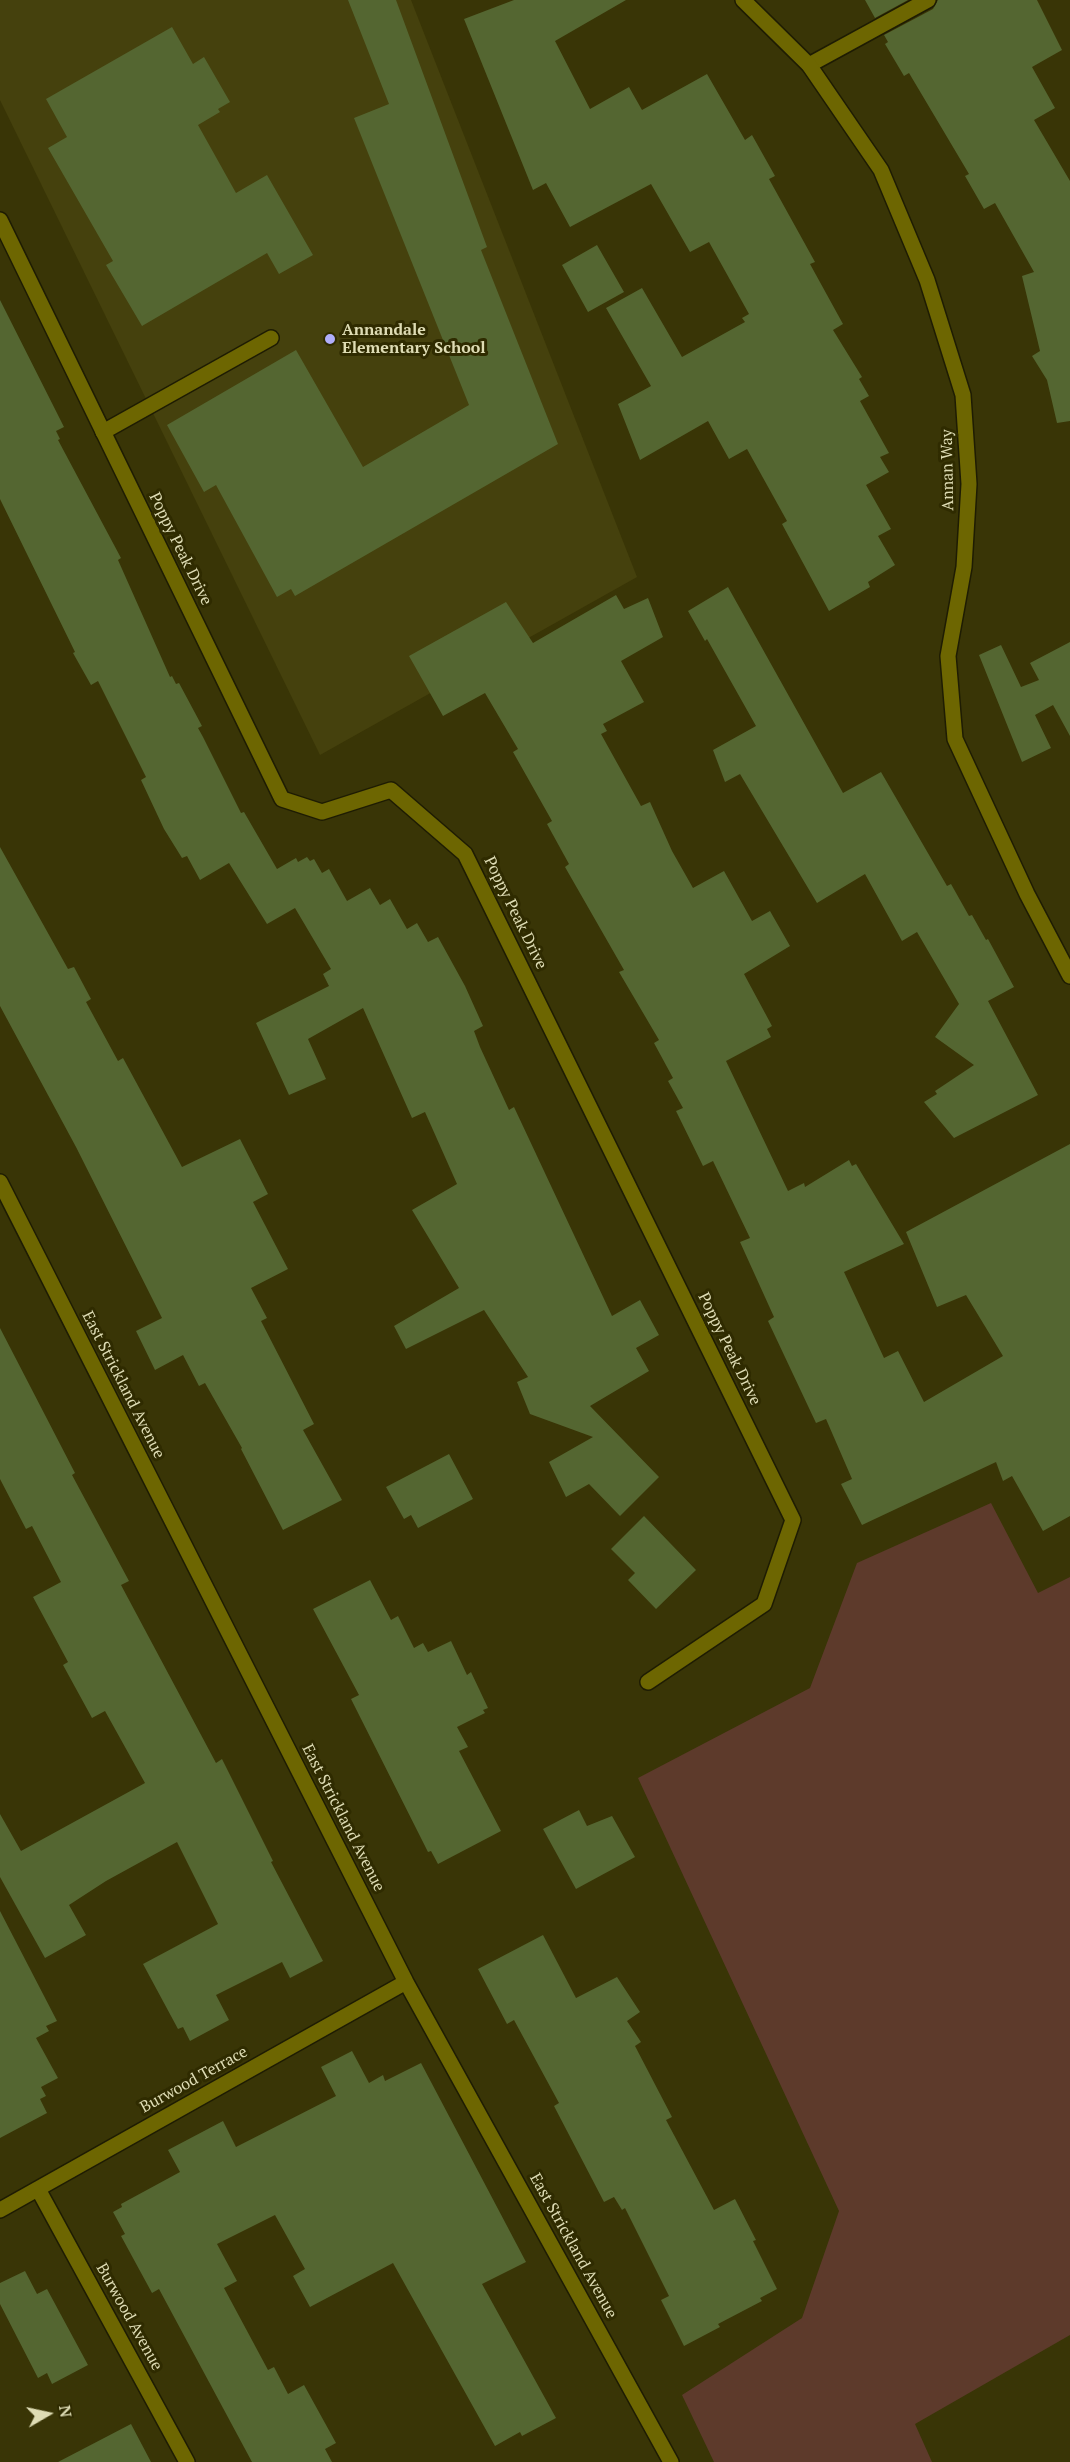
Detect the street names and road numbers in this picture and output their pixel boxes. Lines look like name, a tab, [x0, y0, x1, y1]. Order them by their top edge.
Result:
street label: Annan Way	[938, 429, 958, 511]
street label: Poppy Peak Drive	[144, 489, 216, 609]
street label: Poppy Peak Drive	[479, 853, 551, 973]
street label: Poppy Peak Drive	[693, 1289, 765, 1409]
street label: East Strickland Avenue	[77, 1308, 169, 1462]
street label: East Strickland Avenue	[297, 1741, 389, 1895]
street label: Burwood Terrace	[137, 2043, 251, 2117]
street label: East Strickland Avenue	[525, 2170, 621, 2322]
street label: Burwood Avenue	[92, 2260, 166, 2374]

